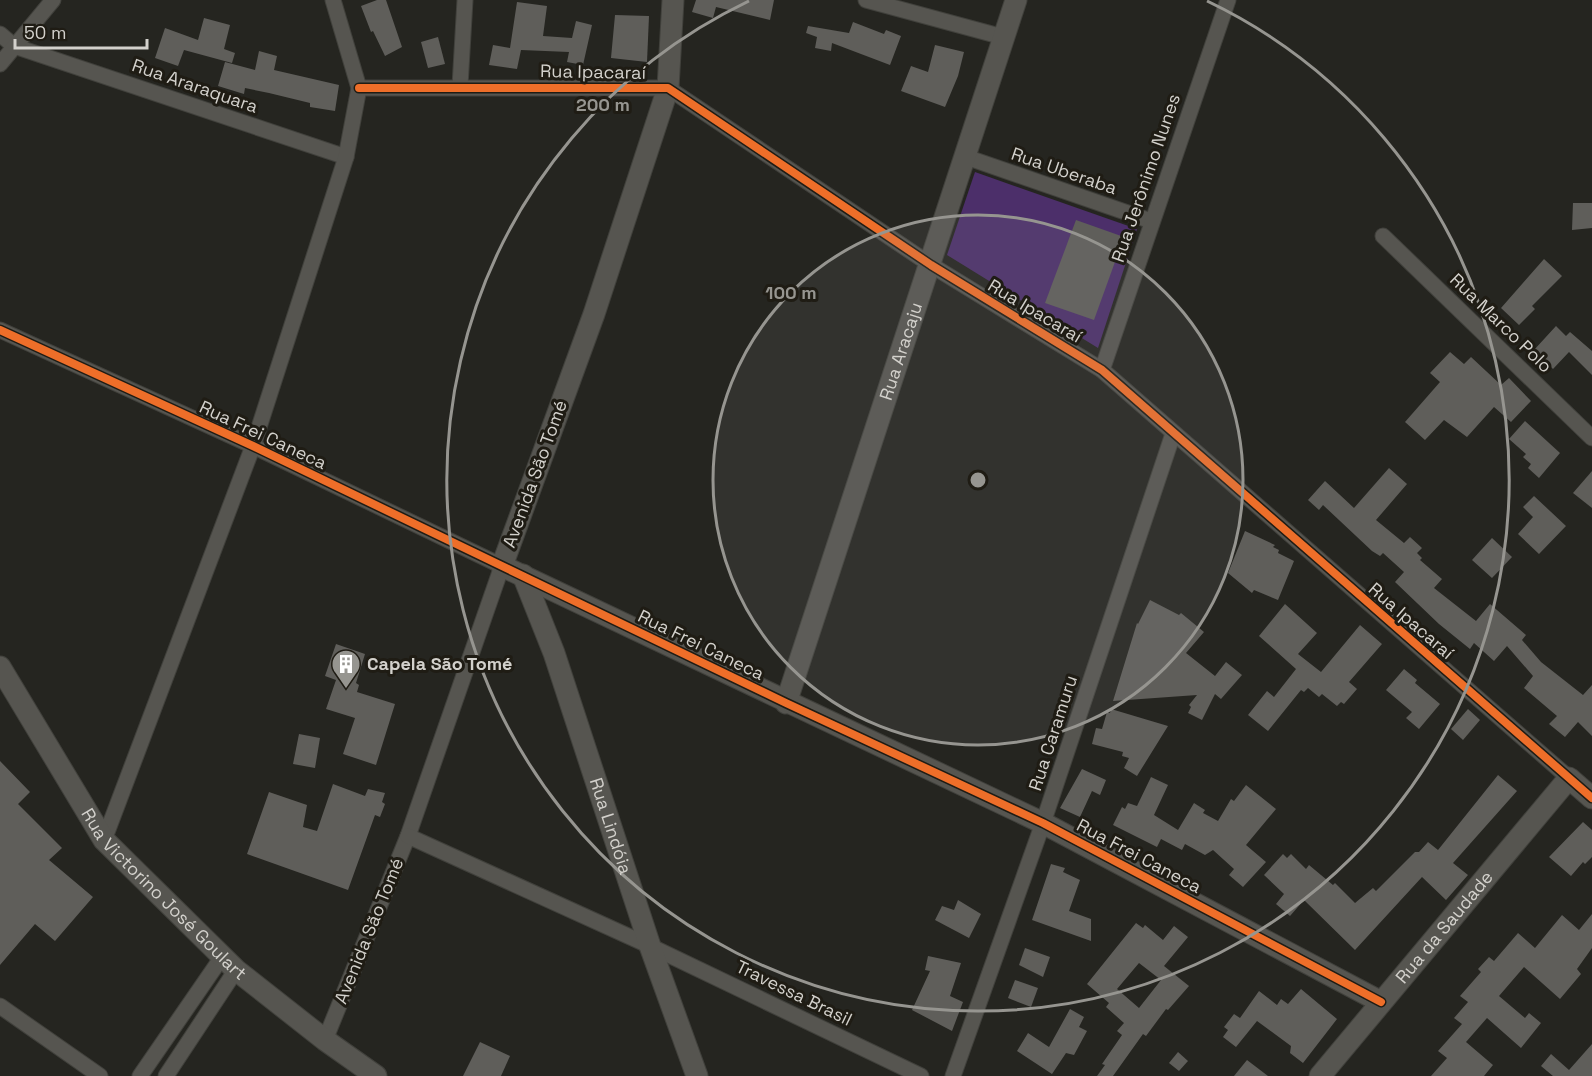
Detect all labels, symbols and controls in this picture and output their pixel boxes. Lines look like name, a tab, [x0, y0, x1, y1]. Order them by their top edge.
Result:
scale bar	[15, 12, 147, 50]
text: 50 m	[24, 21, 66, 44]
street label: Rua Araraquara	[129, 53, 261, 118]
street label: Rua Ipacaraí	[540, 59, 647, 84]
street label: Rua Jerônimo Nunes	[1106, 91, 1185, 265]
text: 200 m	[576, 93, 630, 116]
street label: Rua Uberaba	[1008, 142, 1120, 199]
street label: Rua Marco Polo	[1445, 268, 1557, 377]
street label: Rua Ipacaraí	[984, 273, 1087, 348]
text: 100 m	[765, 281, 817, 304]
street label: Rua Aracaju	[874, 299, 927, 403]
street label: Rua Frei Caneca	[196, 395, 331, 474]
street label: Avenida São Tomé	[497, 397, 572, 551]
centre of rings	[968, 470, 988, 490]
street label: Rua Ipacaraí	[1364, 577, 1459, 664]
street label: Rua Frei Caneca	[634, 604, 768, 685]
building icon: Capela São Tomé	[330, 648, 362, 690]
place label: Capela São Tomé	[367, 652, 512, 675]
street label: Rua Caramuru	[1023, 672, 1082, 794]
street label: Rua Lindóia	[585, 775, 638, 877]
street label: Rua Victorino José Goulart	[77, 804, 251, 985]
street label: Rua Frei Caneca	[1073, 813, 1206, 898]
street label: Avenida São Tomé	[329, 854, 408, 1007]
street label: Rua da Saudade	[1390, 866, 1498, 988]
street label: Travessa Brasil	[732, 955, 856, 1031]

